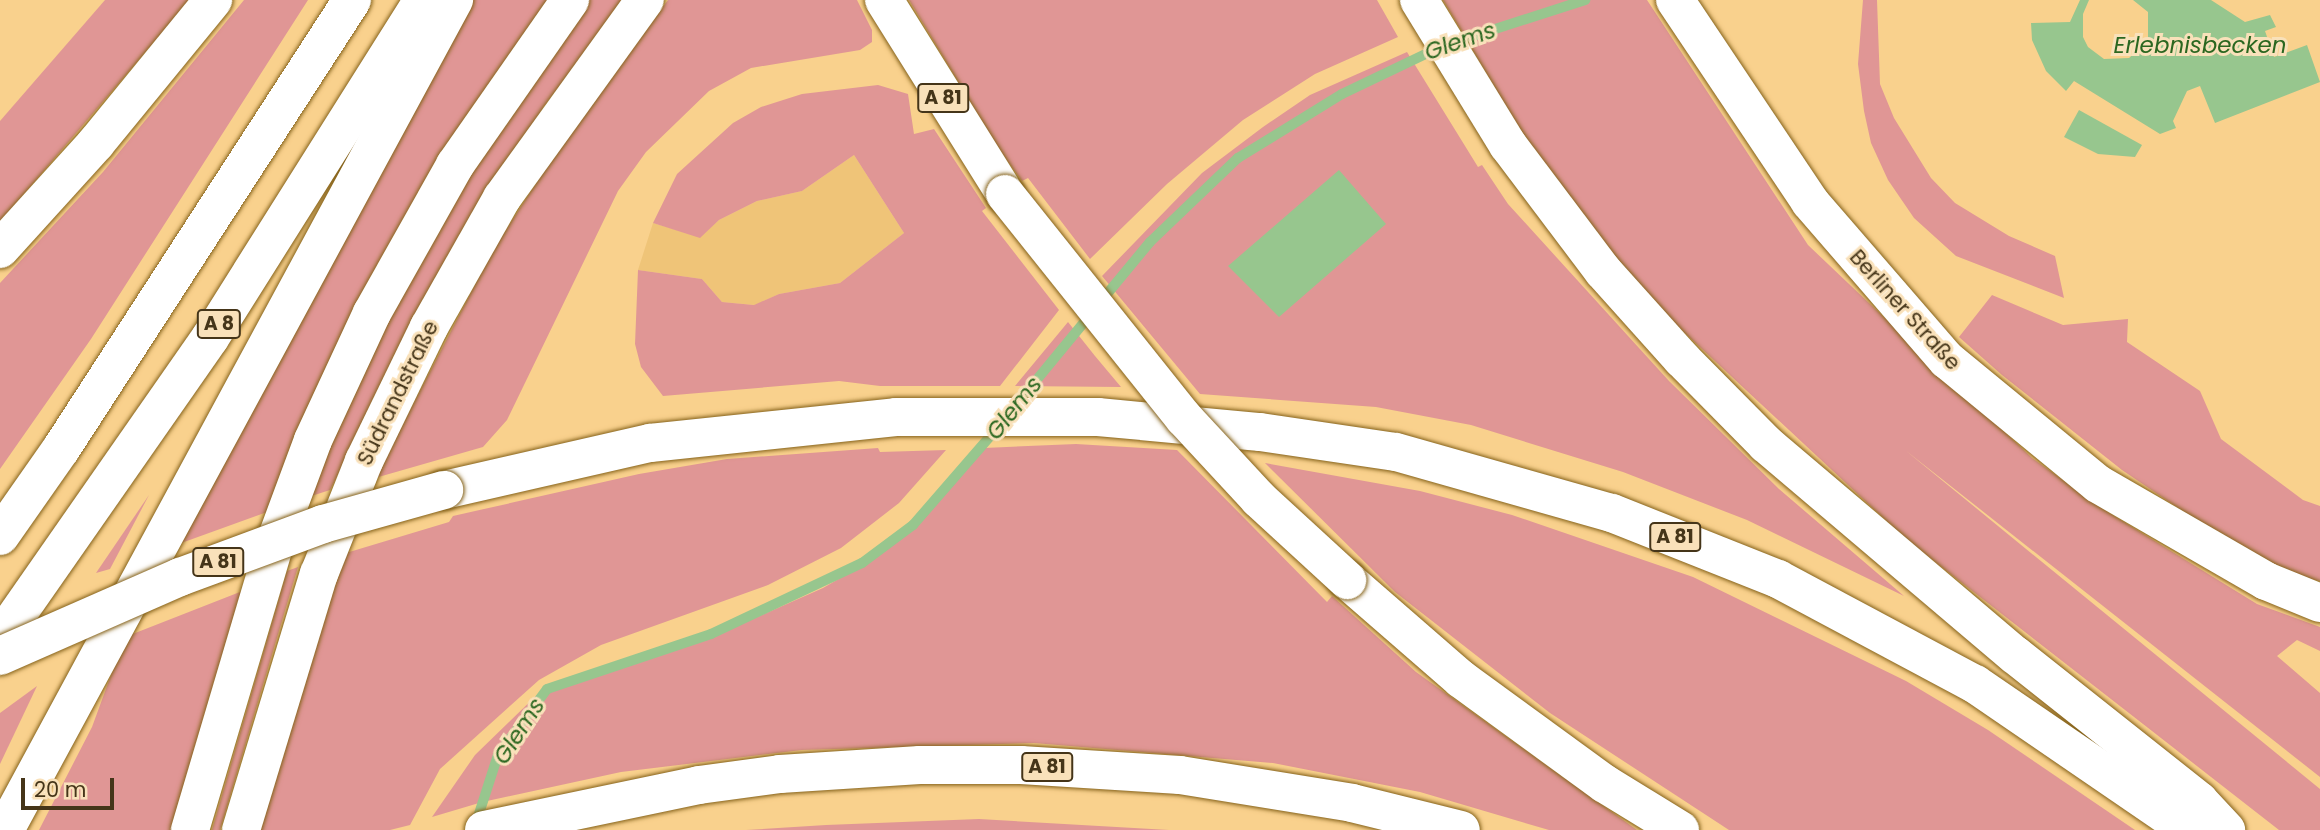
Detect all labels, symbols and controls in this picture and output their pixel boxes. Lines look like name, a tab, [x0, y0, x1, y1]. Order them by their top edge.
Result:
water label: Glems	[1421, 16, 1499, 66]
water label: Erlebnisbecken	[2114, 31, 2286, 59]
road number: A 81	[917, 82, 969, 114]
street label: Berliner Straße	[1844, 245, 1966, 375]
road number: A 8	[196, 308, 242, 340]
street label: Südrandstraße	[352, 317, 444, 469]
water label: Glems	[980, 371, 1048, 445]
road number: A 81	[1649, 522, 1701, 552]
road number: A 81	[192, 547, 244, 578]
water label: Glems	[487, 693, 551, 769]
road number: A 81	[1021, 752, 1073, 782]
scale bar	[24, 764, 117, 808]
text: 20 m	[34, 775, 87, 804]

